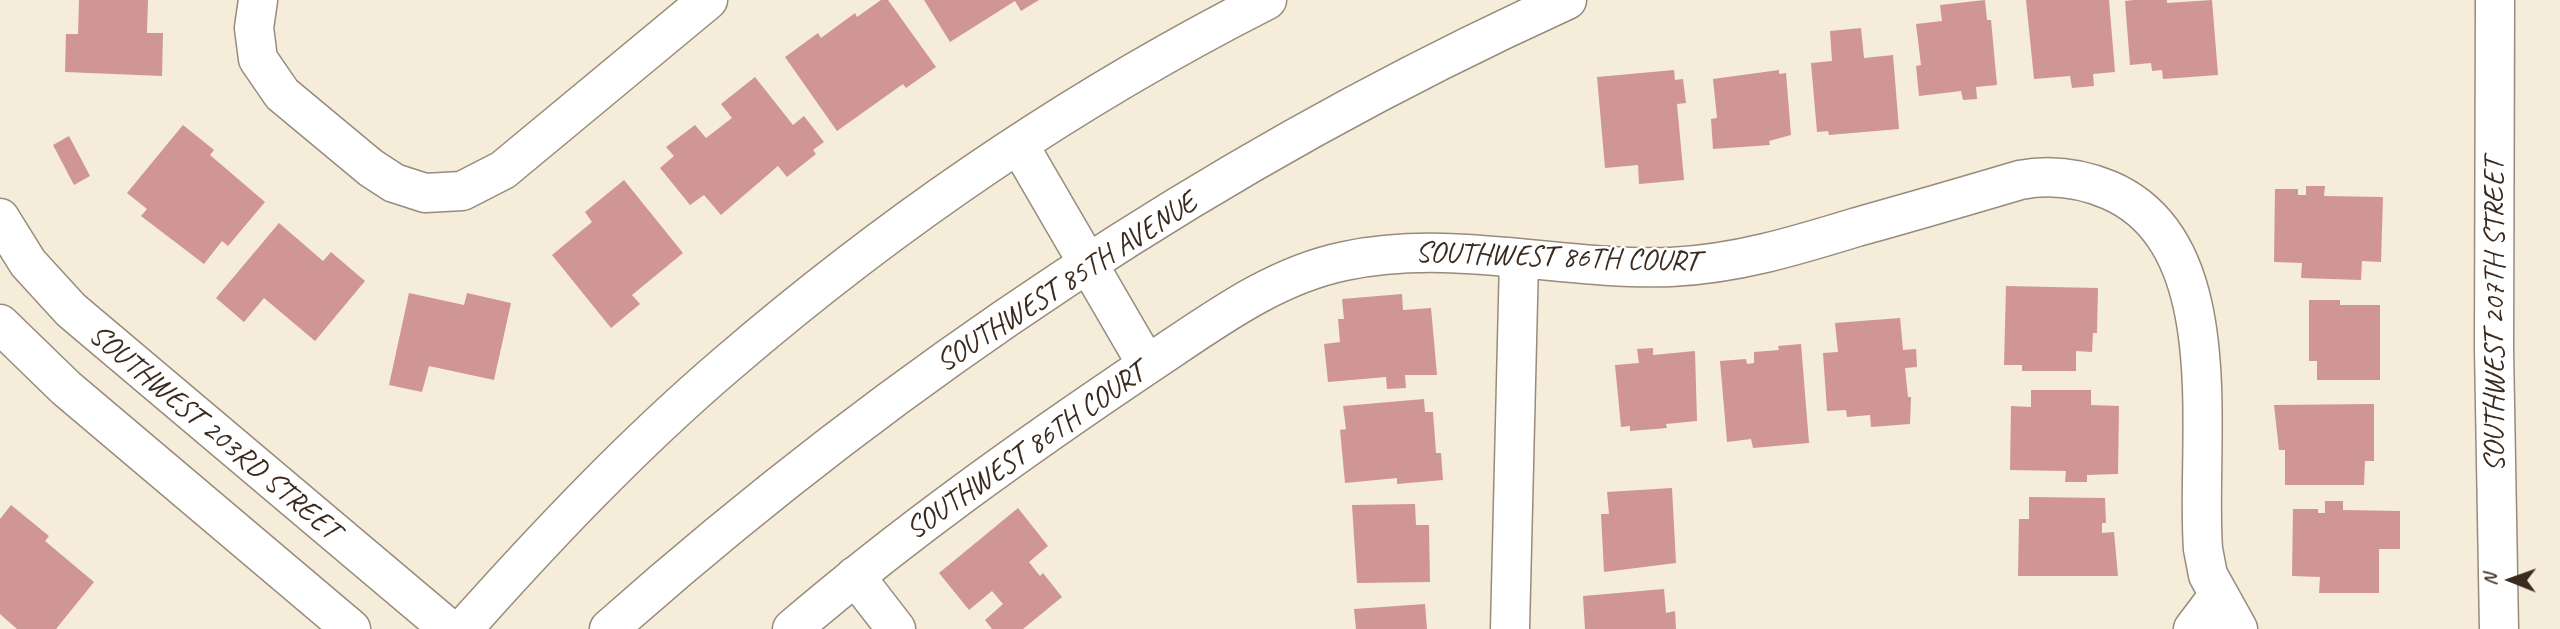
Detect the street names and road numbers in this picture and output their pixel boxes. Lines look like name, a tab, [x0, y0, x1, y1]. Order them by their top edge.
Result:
street label: SOUTHWEST 207TH STREET	[2477, 158, 2513, 472]
street label: SOUTHWEST 85TH AVENUE	[930, 185, 1204, 381]
street label: SOUTHWEST 86TH COURT	[1415, 235, 1699, 281]
street label: SOUTHWEST 203RD STREET	[81, 317, 347, 549]
street label: SOUTHWEST 86TH COURT	[899, 356, 1153, 548]

